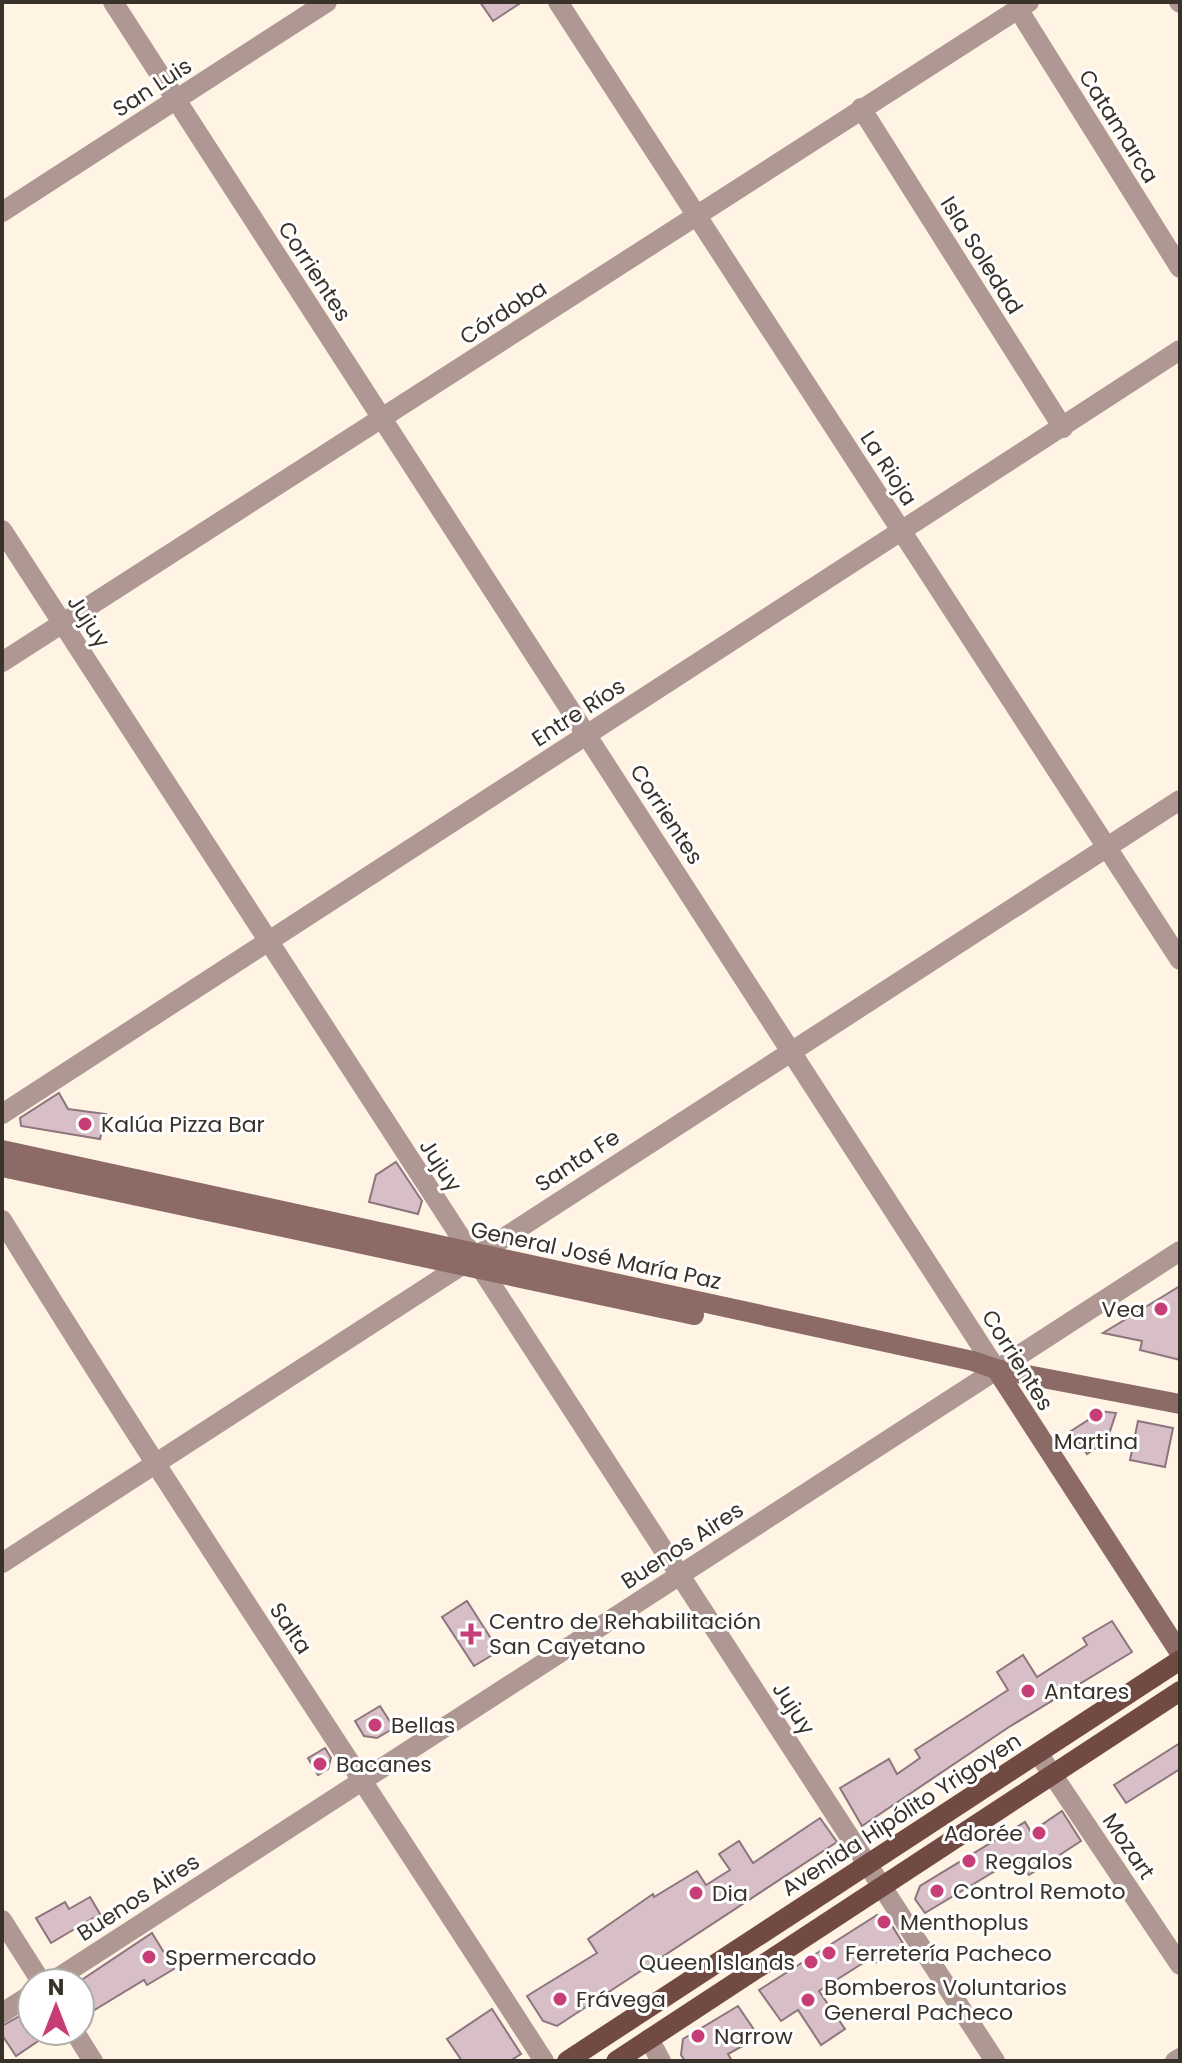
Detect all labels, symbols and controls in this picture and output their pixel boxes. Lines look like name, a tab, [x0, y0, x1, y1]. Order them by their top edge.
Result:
street label: San Luis	[107, 50, 198, 124]
street label: Catamarca	[1071, 63, 1166, 189]
street label: Isla Soledad	[933, 190, 1030, 320]
street label: Corrientes	[271, 215, 359, 327]
street label: Córdoba	[454, 273, 553, 352]
street label: La Rioja	[853, 425, 924, 512]
street label: Jujuy	[60, 589, 118, 654]
street label: Entre Ríos	[526, 671, 631, 754]
street label: Corrientes	[623, 758, 711, 870]
place label: Kalúa Pizza Bar	[101, 1109, 265, 1140]
marker: Kalúa Pizza Bar	[76, 1115, 94, 1133]
street label: Santa Fe	[529, 1121, 626, 1199]
street label: Jujuy	[412, 1133, 470, 1198]
street label: General José María Paz	[468, 1214, 724, 1297]
place label: Vea	[1102, 1294, 1145, 1325]
marker: Vea	[1152, 1300, 1170, 1318]
street label: Corrientes	[974, 1304, 1061, 1417]
marker: Martina	[1087, 1406, 1105, 1424]
place label: Martina	[1054, 1426, 1138, 1457]
street label: Buenos Aires	[615, 1494, 750, 1597]
street label: Salta	[262, 1596, 319, 1660]
place label: Centro de Rehabilitación San Cayetano	[489, 1606, 761, 1662]
marker: Centro de Rehabilitación San Cayetano	[460, 1623, 482, 1645]
street label: Jujuy	[765, 1676, 823, 1741]
place label: Antares	[1044, 1676, 1129, 1707]
marker: Antares	[1019, 1682, 1037, 1700]
place label: Bellas	[391, 1710, 455, 1741]
marker: Bellas	[366, 1716, 384, 1734]
street label: Avenida Hipólito Yrigoyen	[775, 1725, 1027, 1904]
place label: Bacanes	[336, 1749, 432, 1780]
marker: Bacanes	[311, 1755, 329, 1773]
street label: Mozart	[1095, 1807, 1162, 1886]
place label: Adorée	[944, 1818, 1023, 1849]
marker: Adorée	[1030, 1824, 1048, 1842]
street label: Buenos Aires	[71, 1846, 206, 1949]
place label: Regalos	[985, 1846, 1073, 1877]
marker: Regalos	[960, 1852, 978, 1870]
place label: Control Remoto	[953, 1876, 1126, 1907]
place label: Dia	[712, 1878, 748, 1909]
marker: Control Remoto	[928, 1882, 946, 1900]
marker: Dia	[687, 1884, 705, 1902]
place label: Menthoplus	[900, 1907, 1029, 1938]
marker: Menthoplus	[875, 1913, 893, 1931]
place label: Ferretería Pacheco	[845, 1938, 1052, 1969]
place label: Spermercado	[165, 1942, 316, 1973]
marker: Ferretería Pacheco	[820, 1944, 838, 1962]
place label: Queen Islands	[639, 1947, 795, 1978]
marker: Spermercado	[140, 1948, 158, 1966]
marker: Queen Islands	[802, 1953, 820, 1971]
north arrow	[16, 1967, 96, 2047]
text: N	[48, 1972, 64, 2003]
place label: Bomberos Voluntarios General Pacheco	[824, 1972, 1067, 2028]
place label: Frávega	[576, 1984, 666, 2015]
marker: Frávega	[551, 1990, 569, 2008]
marker: Bomberos Voluntarios General Pacheco	[799, 1991, 817, 2009]
place label: Narrow	[714, 2021, 793, 2052]
marker: Narrow	[689, 2027, 707, 2045]

